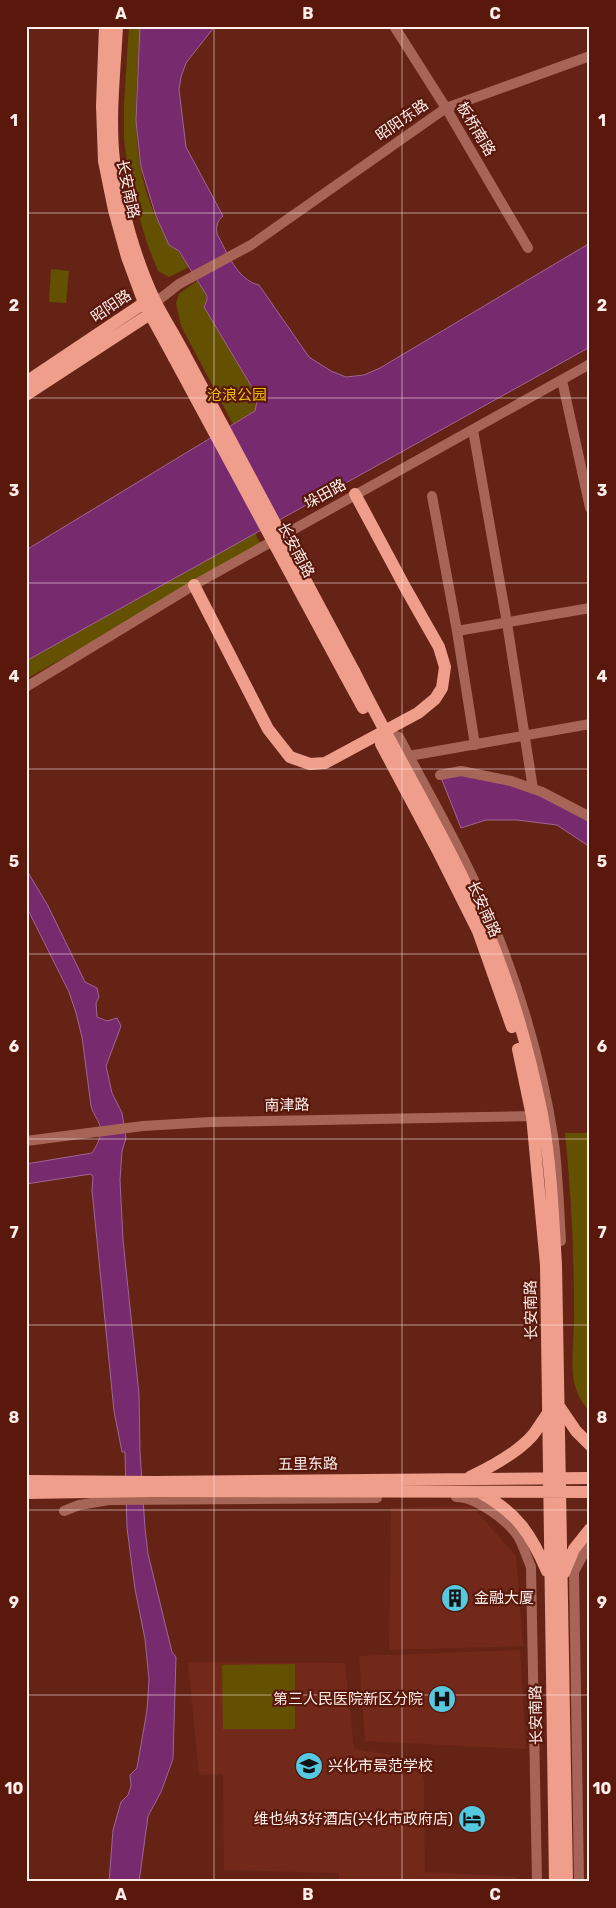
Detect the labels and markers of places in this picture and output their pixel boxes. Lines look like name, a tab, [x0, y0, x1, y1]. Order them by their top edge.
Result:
building icon: 金融大厦	[440, 1583, 470, 1613]
place label: 金融大厦	[474, 1589, 534, 1607]
hospital icon: 第三人民医院新区分院	[427, 1684, 457, 1714]
place label: 第三人民医院新区分院	[273, 1690, 423, 1708]
school or university icon: 兴化市景范学校	[294, 1751, 324, 1781]
place label: 兴化市景范学校	[328, 1757, 433, 1775]
hotel icon: 维也纳3好酒店(兴化市政府店)	[457, 1804, 487, 1834]
place label: 维也纳3好酒店(兴化市政府店)	[254, 1810, 453, 1828]

